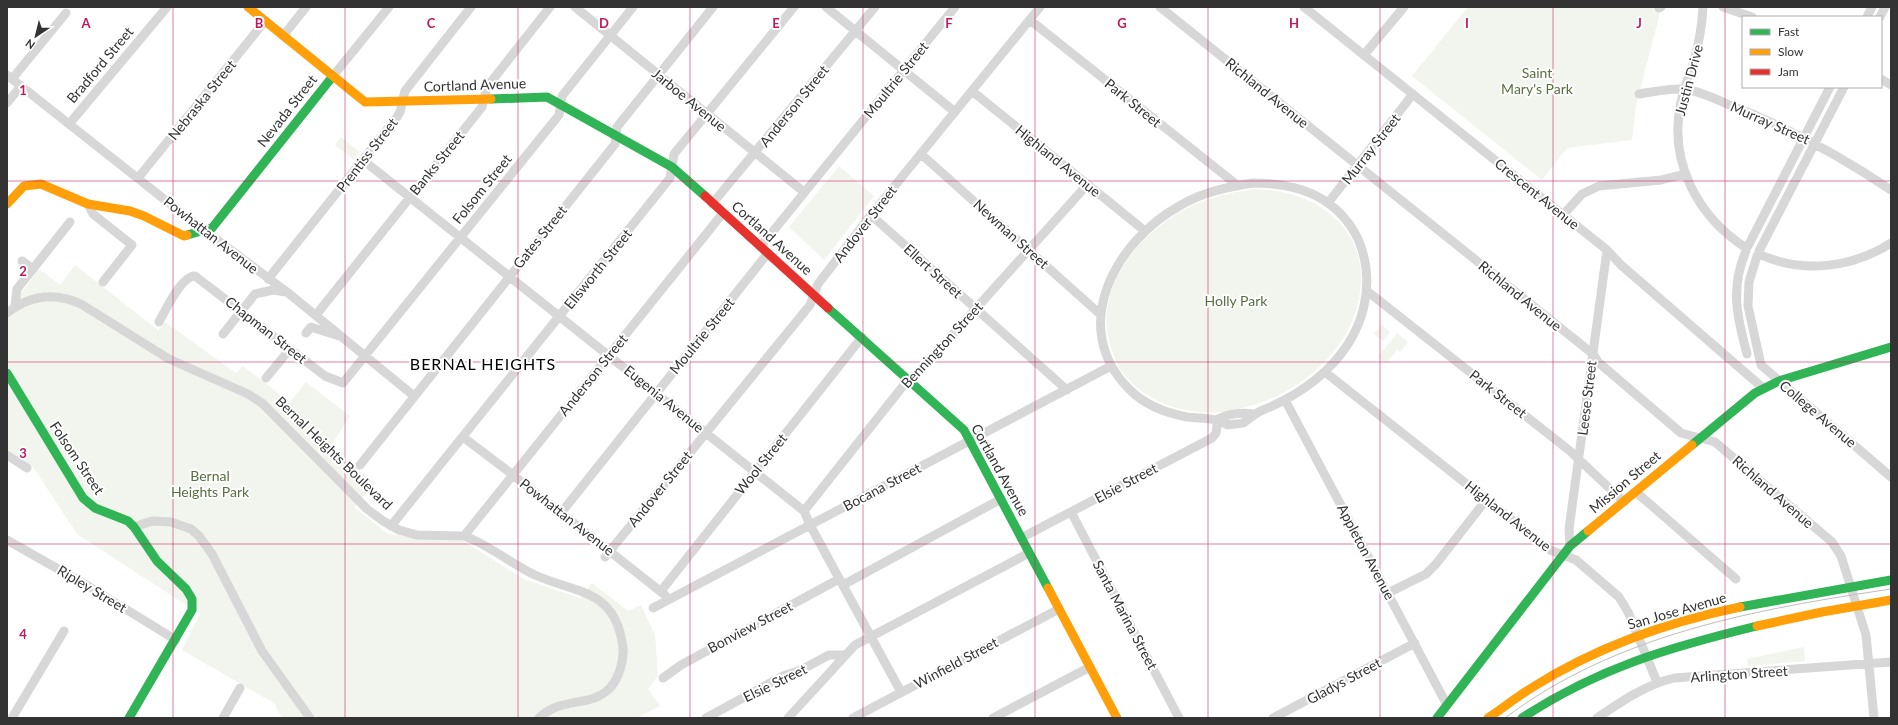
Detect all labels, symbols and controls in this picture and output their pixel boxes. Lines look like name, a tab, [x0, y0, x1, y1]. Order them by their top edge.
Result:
text: A	[80, 15, 91, 31]
text: B	[255, 15, 264, 31]
text: C	[427, 15, 436, 31]
text: D	[599, 15, 609, 31]
text: E	[772, 15, 780, 31]
text: F	[945, 15, 953, 31]
text: G	[1117, 15, 1127, 31]
text: H	[1289, 15, 1299, 31]
text: I	[1465, 15, 1469, 31]
text: J	[1636, 15, 1642, 31]
north arrow	[16, 16, 56, 56]
legend	[1742, 16, 1882, 88]
street label: Bradford Street	[63, 23, 136, 106]
text: Fast	[1778, 24, 1800, 39]
text: N	[23, 37, 37, 52]
street label: Moultrie Street	[860, 38, 932, 121]
street label: Justin Drive	[1671, 42, 1706, 117]
text: Slow	[1778, 44, 1804, 59]
street label: Richland Avenue	[1222, 54, 1312, 131]
street label: Nebraska Street	[164, 56, 239, 143]
street label: Anderson Street	[756, 62, 832, 150]
park label: Saint Mary's Park	[1501, 64, 1574, 97]
text: Jam	[1778, 64, 1799, 79]
street label: Jarboe Avenue	[649, 65, 730, 135]
street label: Nevada Street	[253, 71, 320, 150]
street label: Cortland Avenue	[423, 74, 527, 95]
street label: Park Street	[1102, 75, 1165, 131]
text: 1	[19, 82, 27, 98]
street label: Murray Street	[1728, 98, 1812, 148]
street label: Murray Street	[1338, 110, 1403, 187]
street label: Prentiss Street	[332, 114, 401, 195]
street label: Highland Avenue	[1012, 121, 1104, 200]
street label: Banks Street	[406, 127, 468, 198]
street label: Folsom Street	[448, 150, 515, 227]
street label: Crescent Avenue	[1492, 154, 1583, 233]
street label: Andover Street	[829, 182, 900, 265]
street label: Powhattan Avenue	[161, 192, 262, 277]
street label: Newman Street	[970, 195, 1053, 272]
street label: Cortland Avenue	[729, 197, 816, 278]
street label: Gates Street	[509, 202, 570, 272]
street label: Ellsworth Street	[560, 225, 635, 312]
street label: Ellert Street	[901, 240, 966, 301]
street label: Richland Avenue	[1475, 257, 1565, 334]
text: 2	[19, 263, 27, 279]
park label: Holly Park	[1205, 292, 1268, 309]
street label: Chapman Street	[222, 293, 310, 367]
street label: Moultrie Street	[666, 294, 738, 377]
street label: Bennington Street	[897, 298, 986, 391]
street label: Anderson Street	[555, 331, 631, 419]
district label: BERNAL HEIGHTS	[410, 354, 556, 373]
street label: Leese Street	[1573, 359, 1600, 436]
street label: Eugenia Avenue	[621, 361, 708, 436]
street label: Park Street	[1466, 366, 1530, 421]
street label: College Avenue	[1776, 377, 1860, 451]
street label: Bernal Heights Boulevard	[272, 392, 396, 513]
street label: Folsom Street	[47, 418, 108, 498]
street label: Cortland Avenue	[968, 421, 1033, 519]
street label: Wool Street	[731, 430, 790, 498]
text: 3	[19, 445, 27, 461]
street label: Andover Street	[624, 447, 695, 530]
street label: Mission Street	[1586, 447, 1664, 516]
street label: Richland Avenue	[1729, 452, 1817, 531]
street label: Bocana Street	[840, 459, 924, 514]
street label: Elsie Street	[1091, 459, 1160, 506]
park label: Bernal Heights Park	[171, 467, 250, 500]
street label: Powhattan Avenue	[517, 474, 618, 559]
street label: Highland Avenue	[1462, 477, 1555, 554]
street label: Appleton Avenue	[1334, 501, 1399, 603]
street label: Santa Marina Street	[1089, 557, 1161, 672]
street label: Ripley Street	[55, 561, 130, 616]
street label: San Jose Avenue	[1626, 588, 1728, 633]
street label: Bonview Street	[704, 597, 795, 656]
text: 4	[19, 626, 27, 642]
street label: Winfield Street	[911, 633, 1001, 692]
street label: Gladys Street	[1304, 654, 1384, 707]
street label: Elsie Street	[740, 660, 809, 705]
street label: Arlington Street	[1690, 662, 1788, 685]

